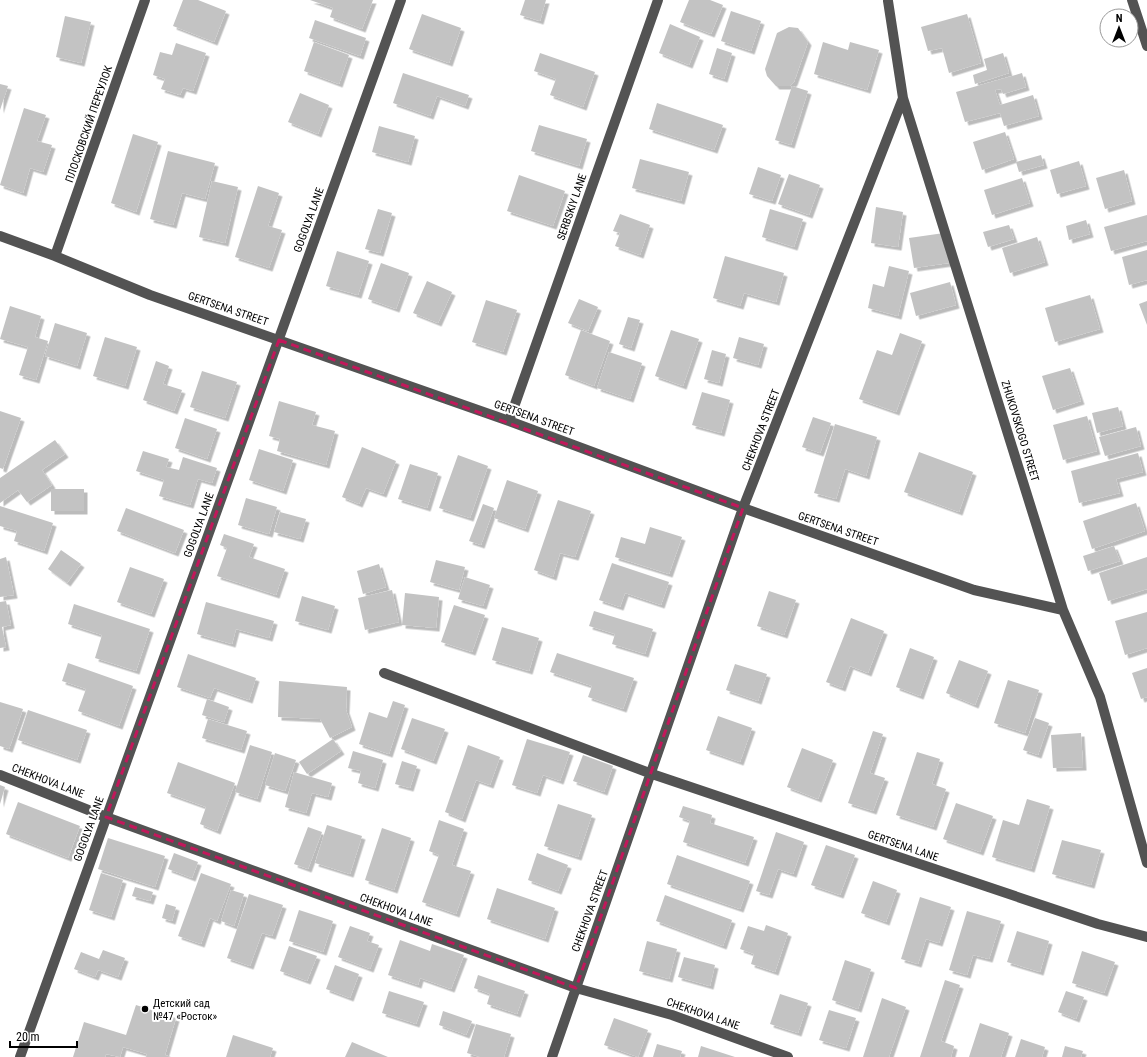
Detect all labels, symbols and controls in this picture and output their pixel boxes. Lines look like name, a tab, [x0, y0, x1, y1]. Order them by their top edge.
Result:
north arrow	[1099, 8, 1139, 48]
text: N	[1116, 12, 1123, 25]
street label: ПЛОСКОВСКИЙ ПЕРЕУЛОК	[63, 63, 115, 184]
street label: SERBSKIY LANE	[555, 171, 590, 242]
street label: GOGOLYA LANE	[291, 185, 327, 254]
street label: GERTSENA STREET	[186, 289, 270, 329]
street label: ZHUKOVSKOGO STREET	[998, 379, 1042, 483]
street label: CHEKHOVA STREET	[739, 387, 783, 473]
street label: GERTSENA STREET	[492, 398, 576, 439]
street label: GOGOLYA LANE	[181, 490, 217, 559]
street label: GERTSENA STREET	[796, 509, 880, 549]
street label: CHEKHOVA LANE	[10, 761, 87, 801]
street label: GOGOLYA LANE	[71, 794, 107, 863]
street label: GERTSENA LANE	[866, 828, 941, 864]
street label: CHEKHOVA STREET	[569, 868, 611, 954]
street label: CHEKHOVA LANE	[358, 891, 435, 929]
street label: CHEKHOVA LANE	[665, 995, 742, 1033]
place label: Детский сад №47 «Росток»	[153, 997, 218, 1023]
marker: Детский сад №47 «Росток»	[140, 1004, 150, 1014]
scale bar	[10, 1023, 77, 1049]
text: 20 m	[16, 1030, 40, 1044]

